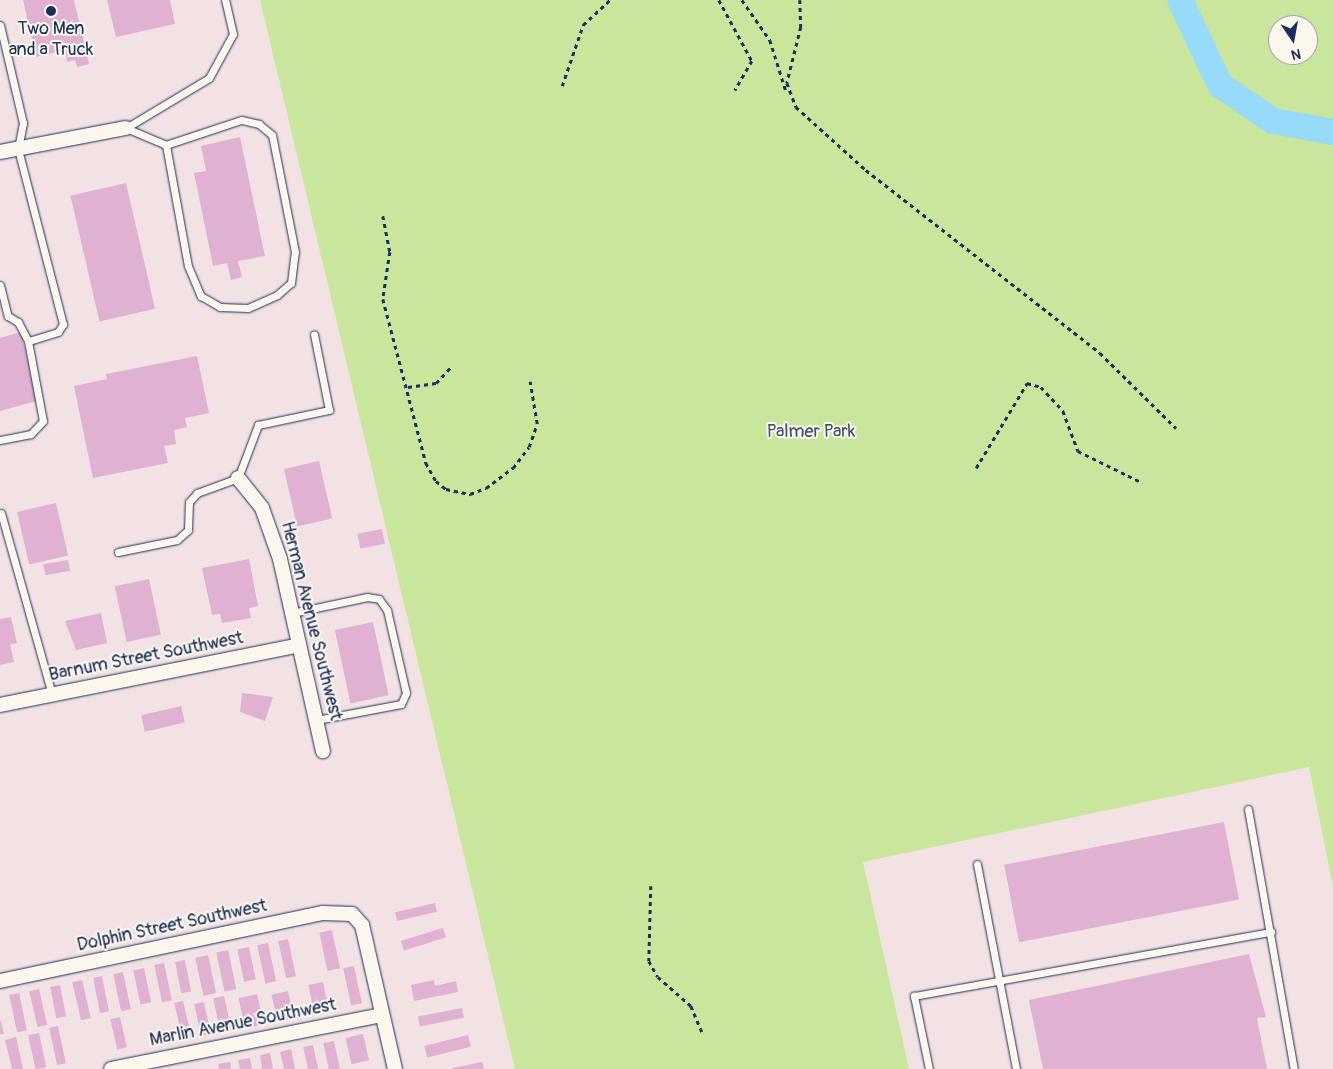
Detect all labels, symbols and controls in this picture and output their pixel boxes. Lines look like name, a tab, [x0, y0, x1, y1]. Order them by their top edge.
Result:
marker: Two Men and a Truck	[45, 5, 57, 17]
north arrow	[1268, 15, 1318, 65]
place label: Two Men and a Truck	[9, 19, 93, 62]
text: N	[1290, 45, 1302, 63]
park label: Palmer Park	[767, 421, 855, 443]
street label: Herman Avenue Southwest	[276, 519, 346, 723]
street label: Barnum Street Southwest	[47, 628, 245, 686]
street label: Dolphin Street Southwest	[75, 895, 269, 957]
street label: Marlin Avenue Southwest	[148, 994, 338, 1052]

